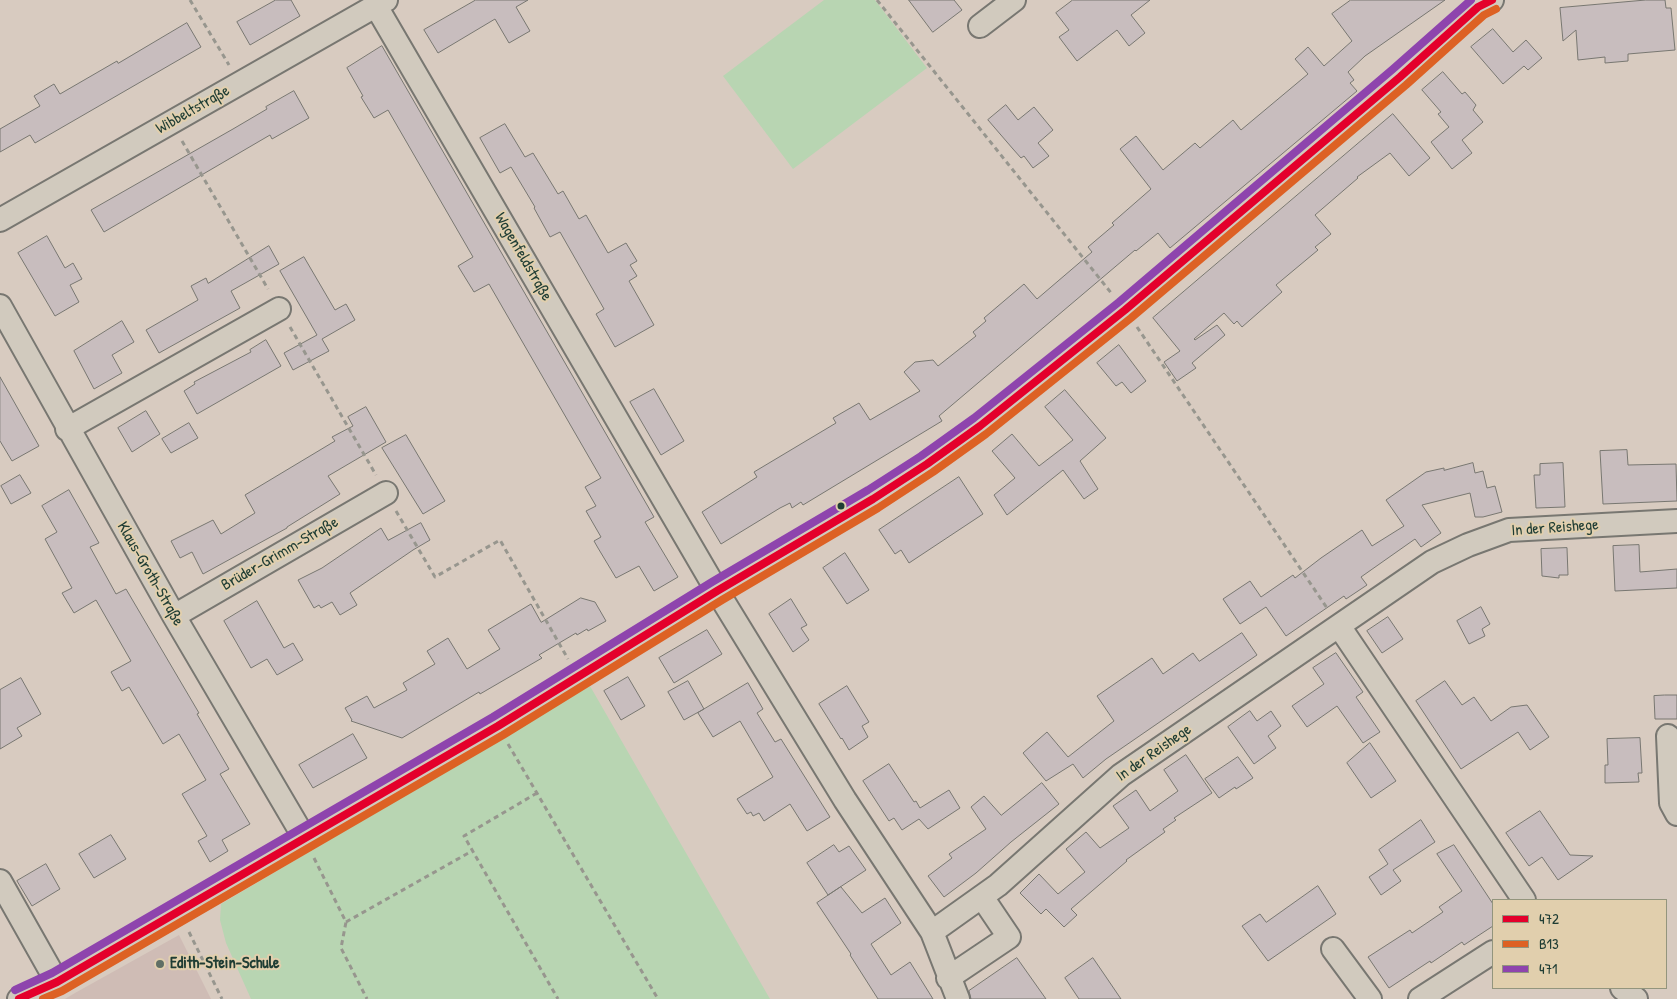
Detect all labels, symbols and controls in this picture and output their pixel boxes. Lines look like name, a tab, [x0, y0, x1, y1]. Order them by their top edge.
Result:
street label: Wibbeltstraße	[153, 81, 233, 139]
street label: Wagenfeldstraße	[490, 210, 556, 304]
unlabelled marker	[836, 501, 846, 511]
street label: Brüder-Grimm-Straße	[218, 513, 342, 595]
street label: In der Reishege	[1511, 515, 1599, 541]
street label: Klaus-Groth-Straße	[112, 519, 188, 629]
street label: In der Reishege	[1113, 720, 1195, 786]
legend	[1492, 899, 1667, 989]
text: 472	[1539, 908, 1559, 929]
text: B13	[1539, 933, 1559, 954]
place label: Edith-Stein-Schule	[170, 954, 279, 974]
marker: Edith-Stein-Schule	[154, 958, 166, 970]
text: 471	[1539, 958, 1558, 979]

